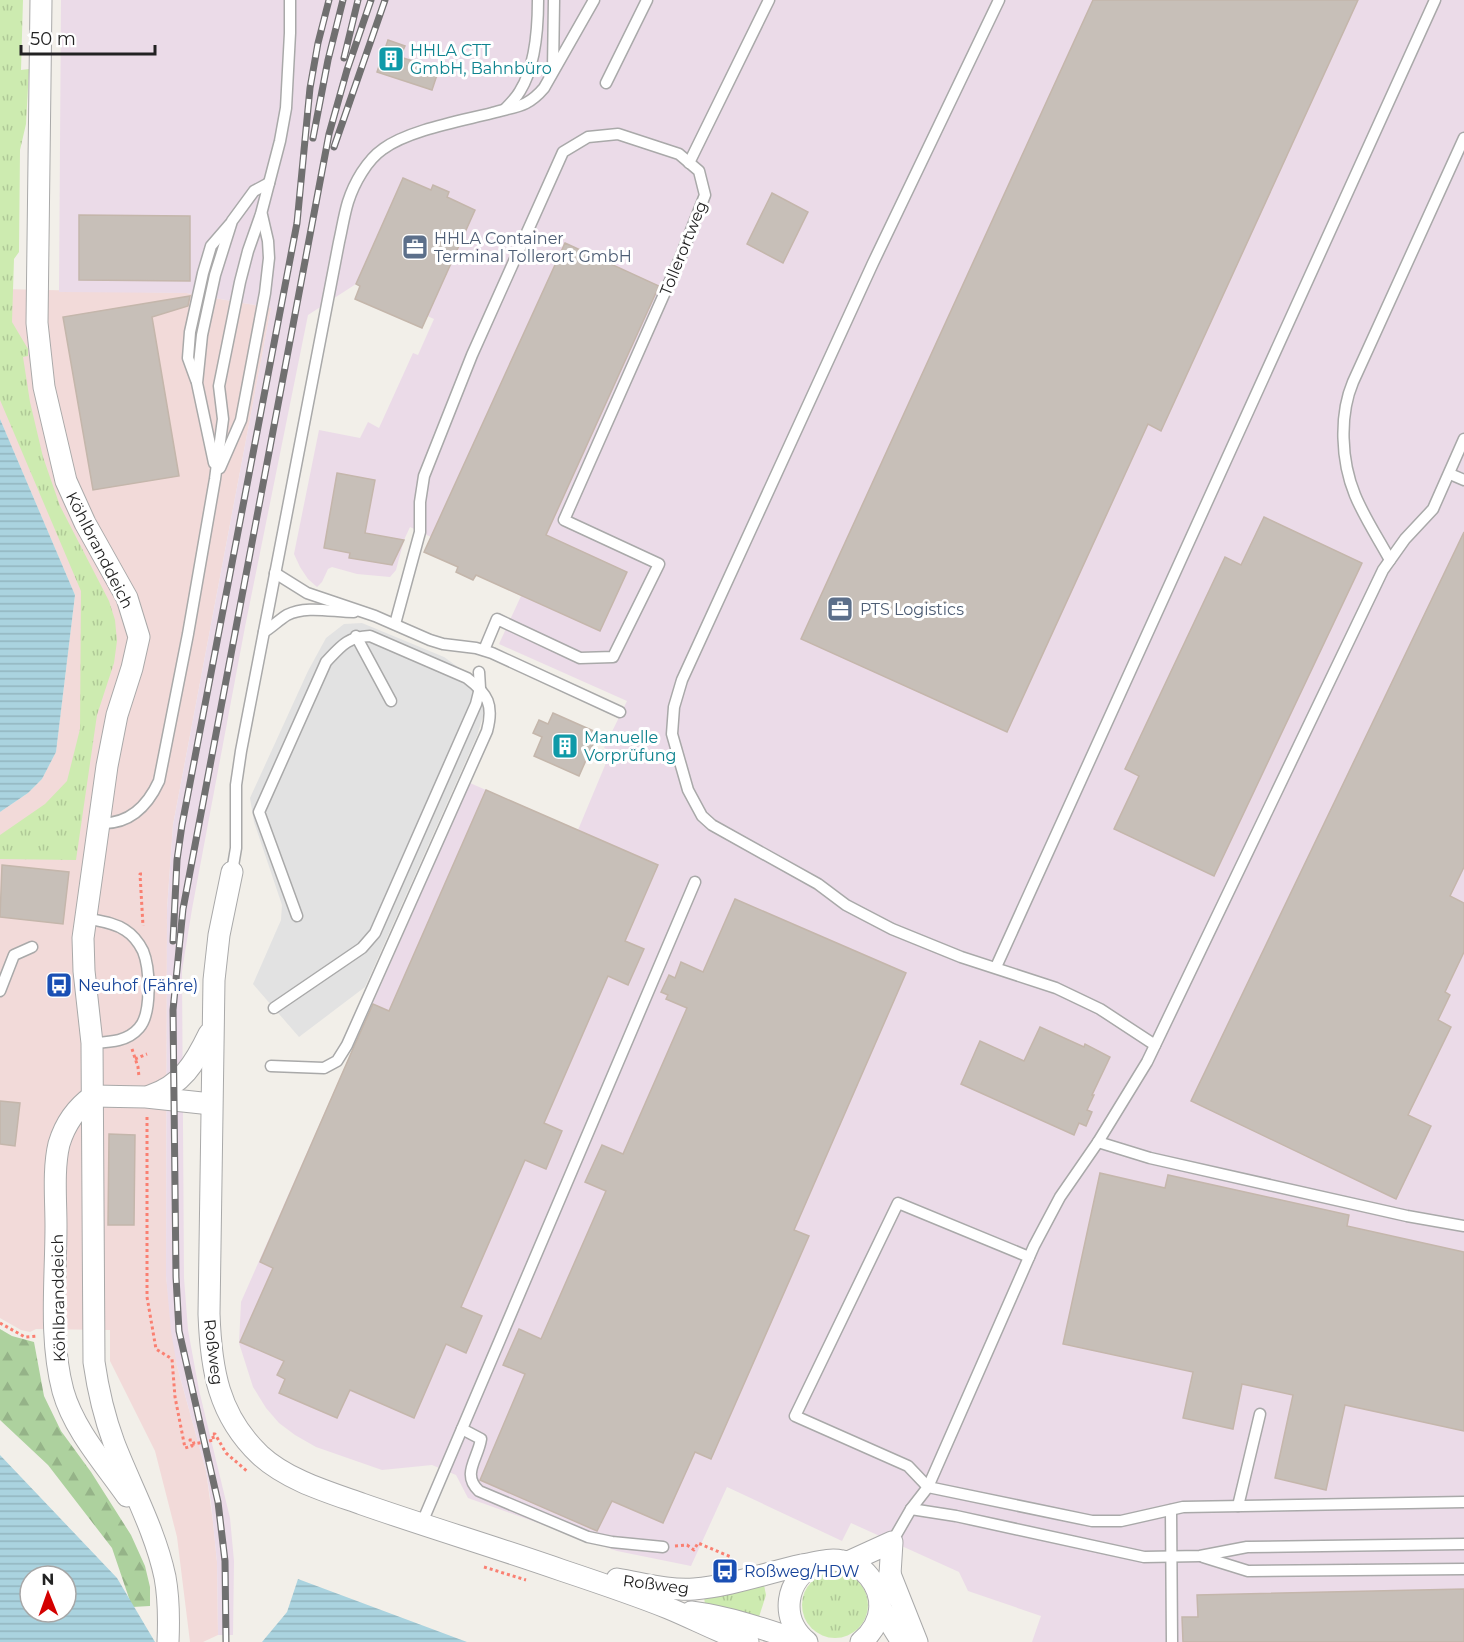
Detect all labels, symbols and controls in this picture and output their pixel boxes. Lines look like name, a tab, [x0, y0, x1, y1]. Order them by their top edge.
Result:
scale bar	[21, 18, 154, 56]
text: 50 m	[30, 28, 76, 50]
place label: HHLA CTT GmbH, Bahnbüro	[410, 41, 552, 78]
building icon: HHLA CTT GmbH, Bahnbüro	[376, 44, 406, 74]
street label: Tollerortweg	[656, 198, 711, 298]
place label: HHLA Container Terminal Tollerort GmbH	[434, 229, 632, 266]
office icon: HHLA Container Terminal Tollerort GmbH	[400, 232, 430, 262]
street label: Köhlbranddeich	[62, 489, 137, 612]
office icon: PTS Logistics	[825, 594, 855, 624]
place label: PTS Logistics	[860, 600, 964, 619]
place label: Manuelle Vorprüfung	[584, 728, 677, 765]
building icon: Manuelle Vorprüfung	[550, 731, 580, 761]
bus stop icon: Neuhof (Fähre)	[44, 970, 74, 1000]
place label: Neuhof (Fähre)	[78, 976, 198, 995]
street label: Köhlbranddeich	[48, 1234, 69, 1362]
street label: Roßweg	[200, 1318, 227, 1386]
bus stop icon: Roßweg/HDW	[710, 1556, 740, 1586]
place label: Roßweg/HDW	[744, 1562, 860, 1581]
north arrow	[18, 1564, 78, 1624]
text: N	[41, 1570, 54, 1589]
street label: Roßweg	[622, 1571, 690, 1598]

